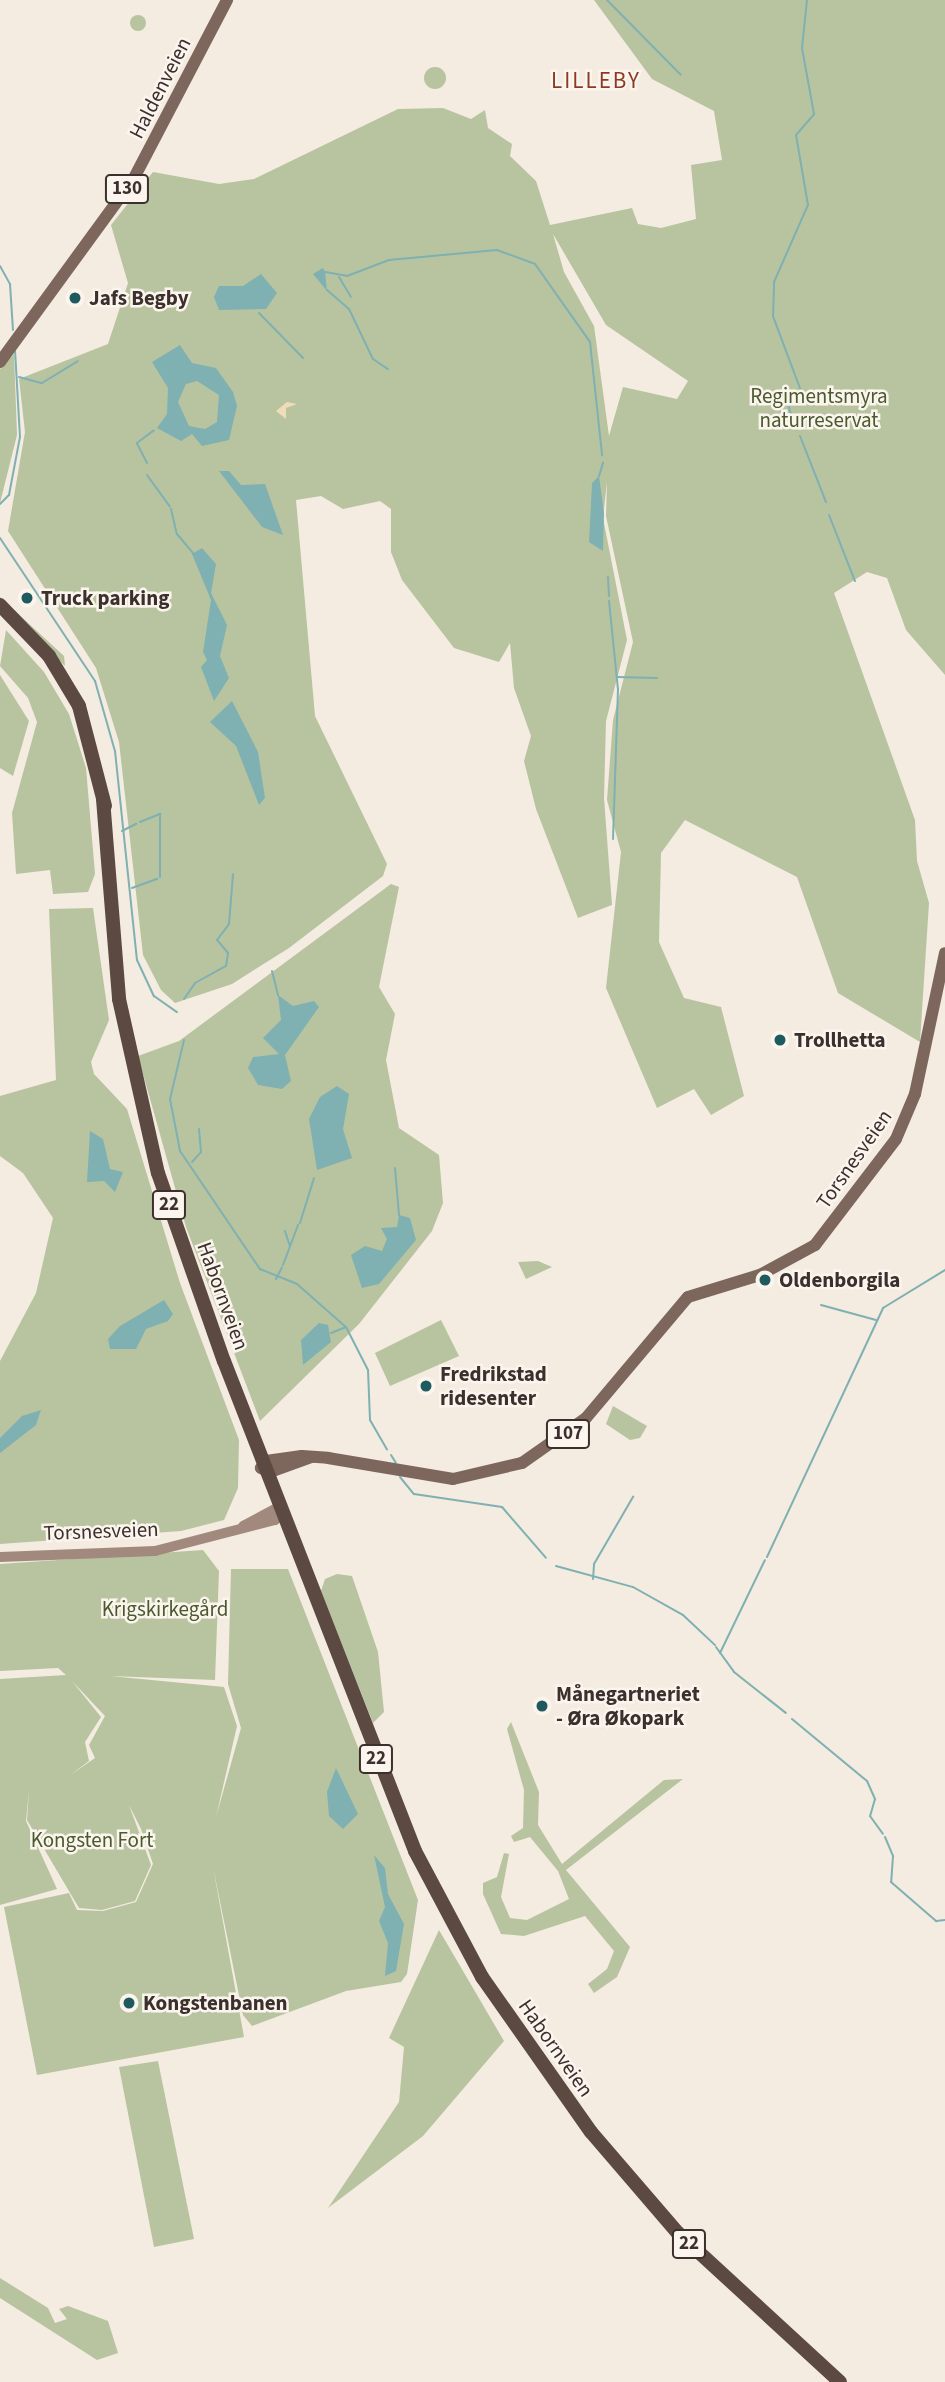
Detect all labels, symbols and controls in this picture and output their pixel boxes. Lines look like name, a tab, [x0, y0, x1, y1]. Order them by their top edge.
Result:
street label: Haldenveien	[124, 33, 196, 143]
district label: LILLEBY	[552, 67, 640, 95]
road number: 130	[104, 174, 150, 204]
place label: Jafs Begby	[89, 285, 189, 311]
marker: Jafs Begby	[67, 290, 83, 306]
park label: Regimentsmyra naturreservat	[750, 383, 888, 433]
place label: Truck parking	[41, 585, 169, 611]
marker: Truck parking	[19, 590, 35, 606]
place label: Trollhetta	[794, 1027, 886, 1053]
marker: Trollhetta	[772, 1032, 788, 1048]
street label: Torsnesveien	[811, 1105, 897, 1213]
road number: 22	[152, 1190, 186, 1220]
street label: Habornveien	[192, 1238, 254, 1354]
place label: Oldenborgila	[779, 1267, 900, 1293]
marker: Oldenborgila	[757, 1272, 773, 1288]
place label: Fredrikstad ridesenter	[440, 1361, 547, 1411]
marker: Fredrikstad ridesenter	[418, 1378, 434, 1394]
road number: 107	[545, 1418, 591, 1450]
street label: Torsnesveien	[43, 1516, 159, 1546]
park label: Krigskirkegård	[102, 1596, 228, 1622]
place label: Månegartneriet - Øra Økopark	[556, 1681, 700, 1731]
marker: Månegartneriet - Øra Økopark	[534, 1698, 550, 1714]
road number: 22	[358, 1744, 394, 1774]
park label: Kongsten Fort	[31, 1827, 153, 1853]
place label: Kongstenbanen	[143, 1990, 288, 2016]
street label: Habornveien	[513, 1994, 599, 2102]
marker: Kongstenbanen	[121, 1995, 137, 2011]
road number: 22	[672, 2228, 706, 2260]

